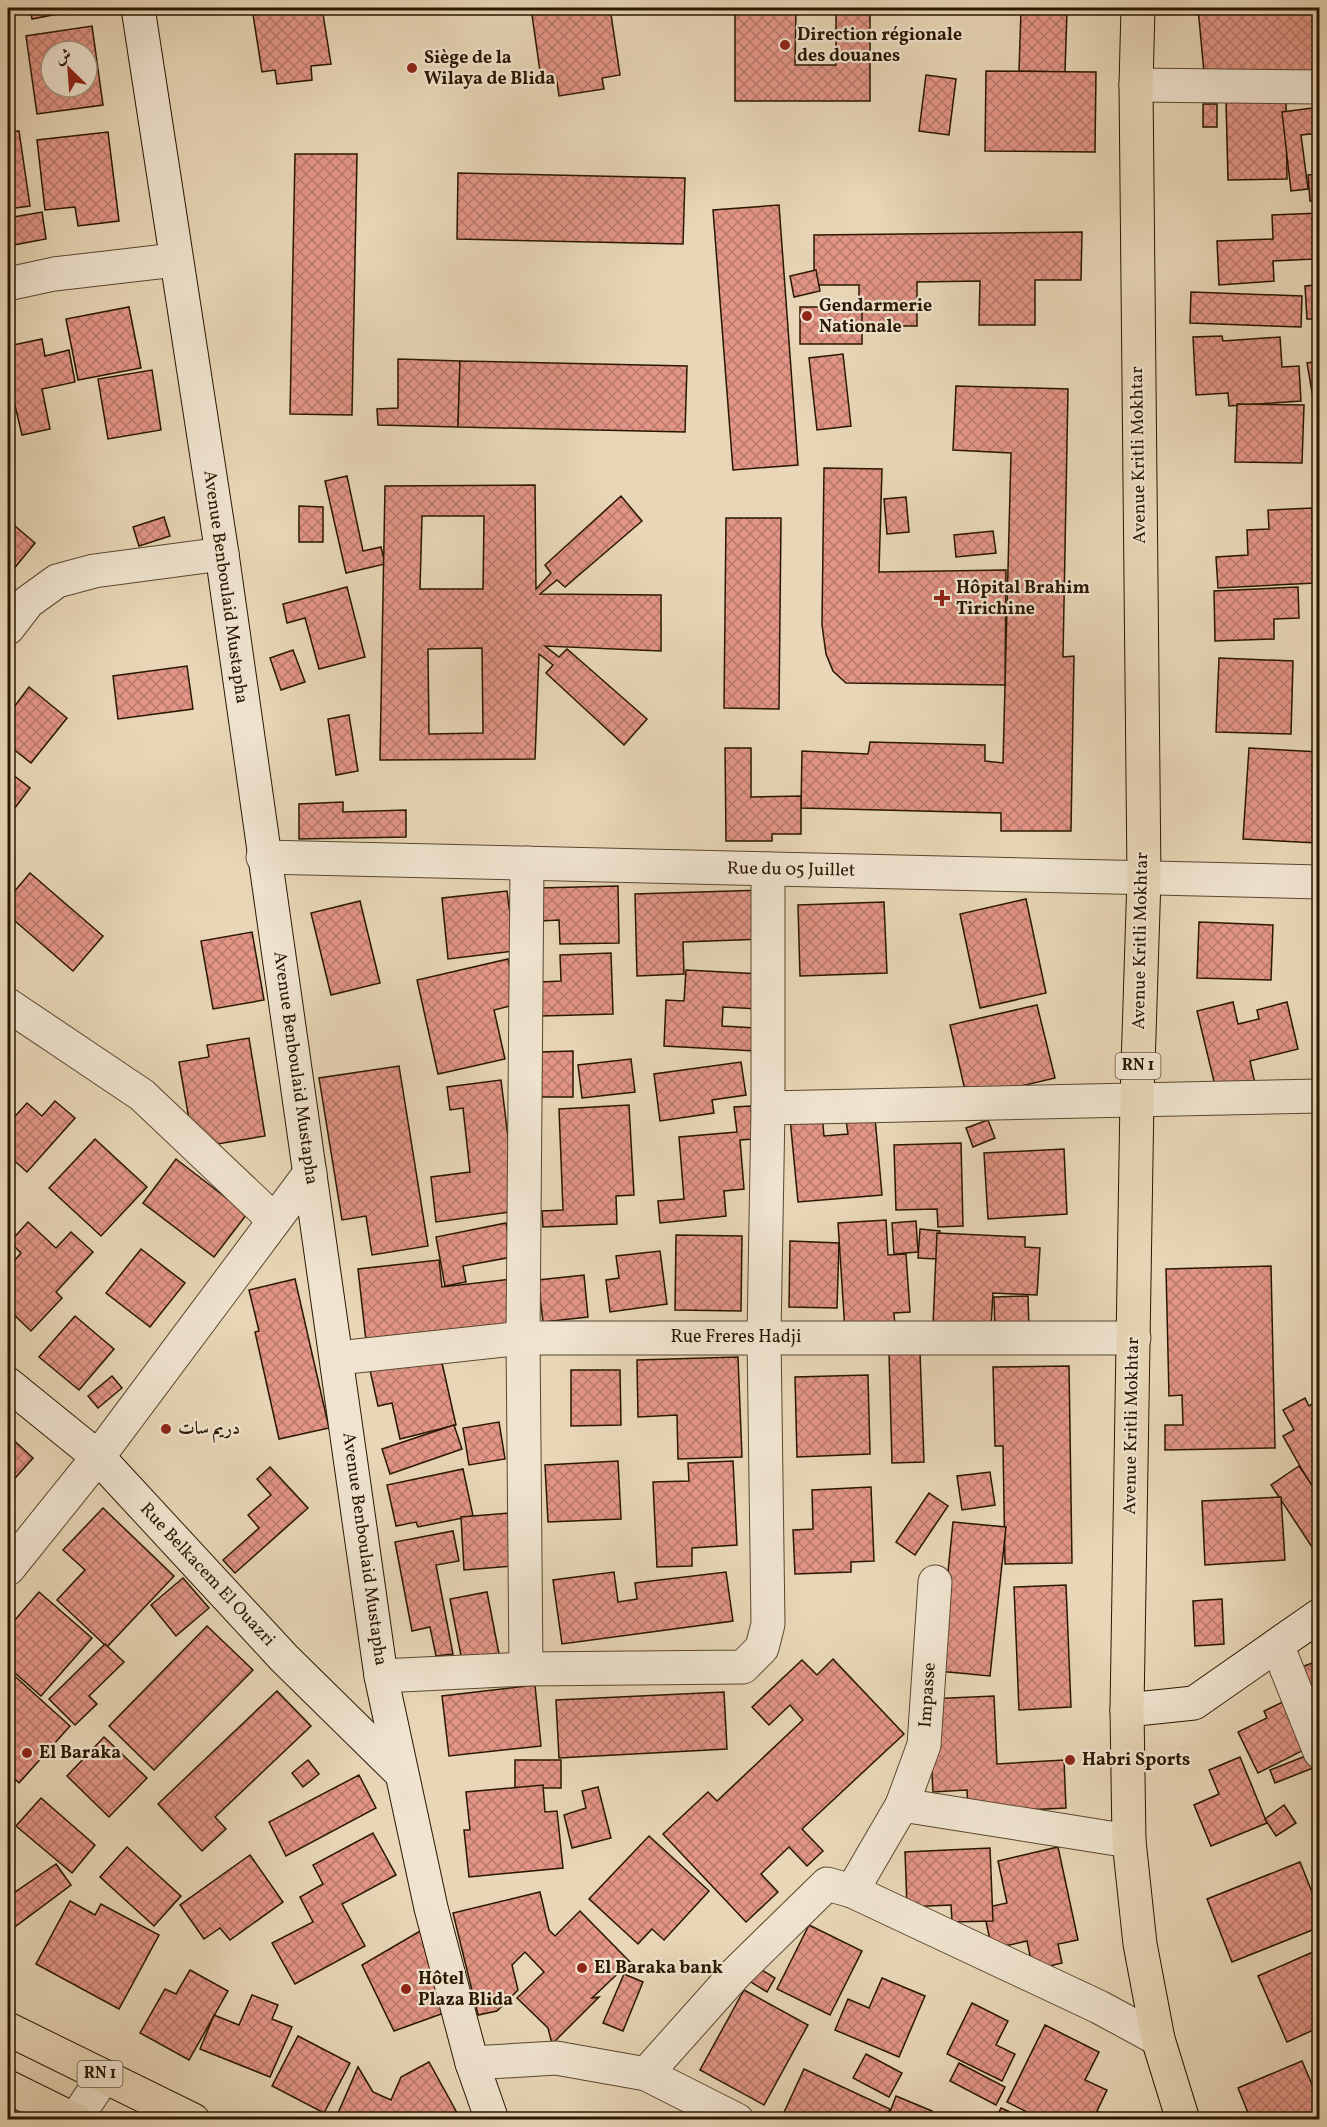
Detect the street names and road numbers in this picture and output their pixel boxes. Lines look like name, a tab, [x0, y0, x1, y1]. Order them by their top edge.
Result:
street label: Avenue Kritli Mokhtar	[1125, 366, 1153, 544]
street label: Avenue Benboulaid Mustapha	[196, 469, 254, 705]
street label: Avenue Kritli Mokhtar	[1127, 852, 1155, 1030]
street label: Rue du 05 Juillet	[727, 856, 855, 884]
street label: Avenue Benboulaid Mustapha	[266, 950, 324, 1186]
road number: RN 1	[1116, 1053, 1160, 1079]
street label: Rue Freres Hadji	[671, 1325, 801, 1350]
street label: Avenue Kritli Mokhtar	[1118, 1337, 1146, 1515]
street label: Avenue Benboulaid Mustapha	[335, 1431, 393, 1667]
street label: Rue Belkacem El Ouazri	[134, 1497, 280, 1653]
street label: Impasse	[913, 1661, 943, 1729]
road number: RN 1	[78, 2061, 122, 2087]

